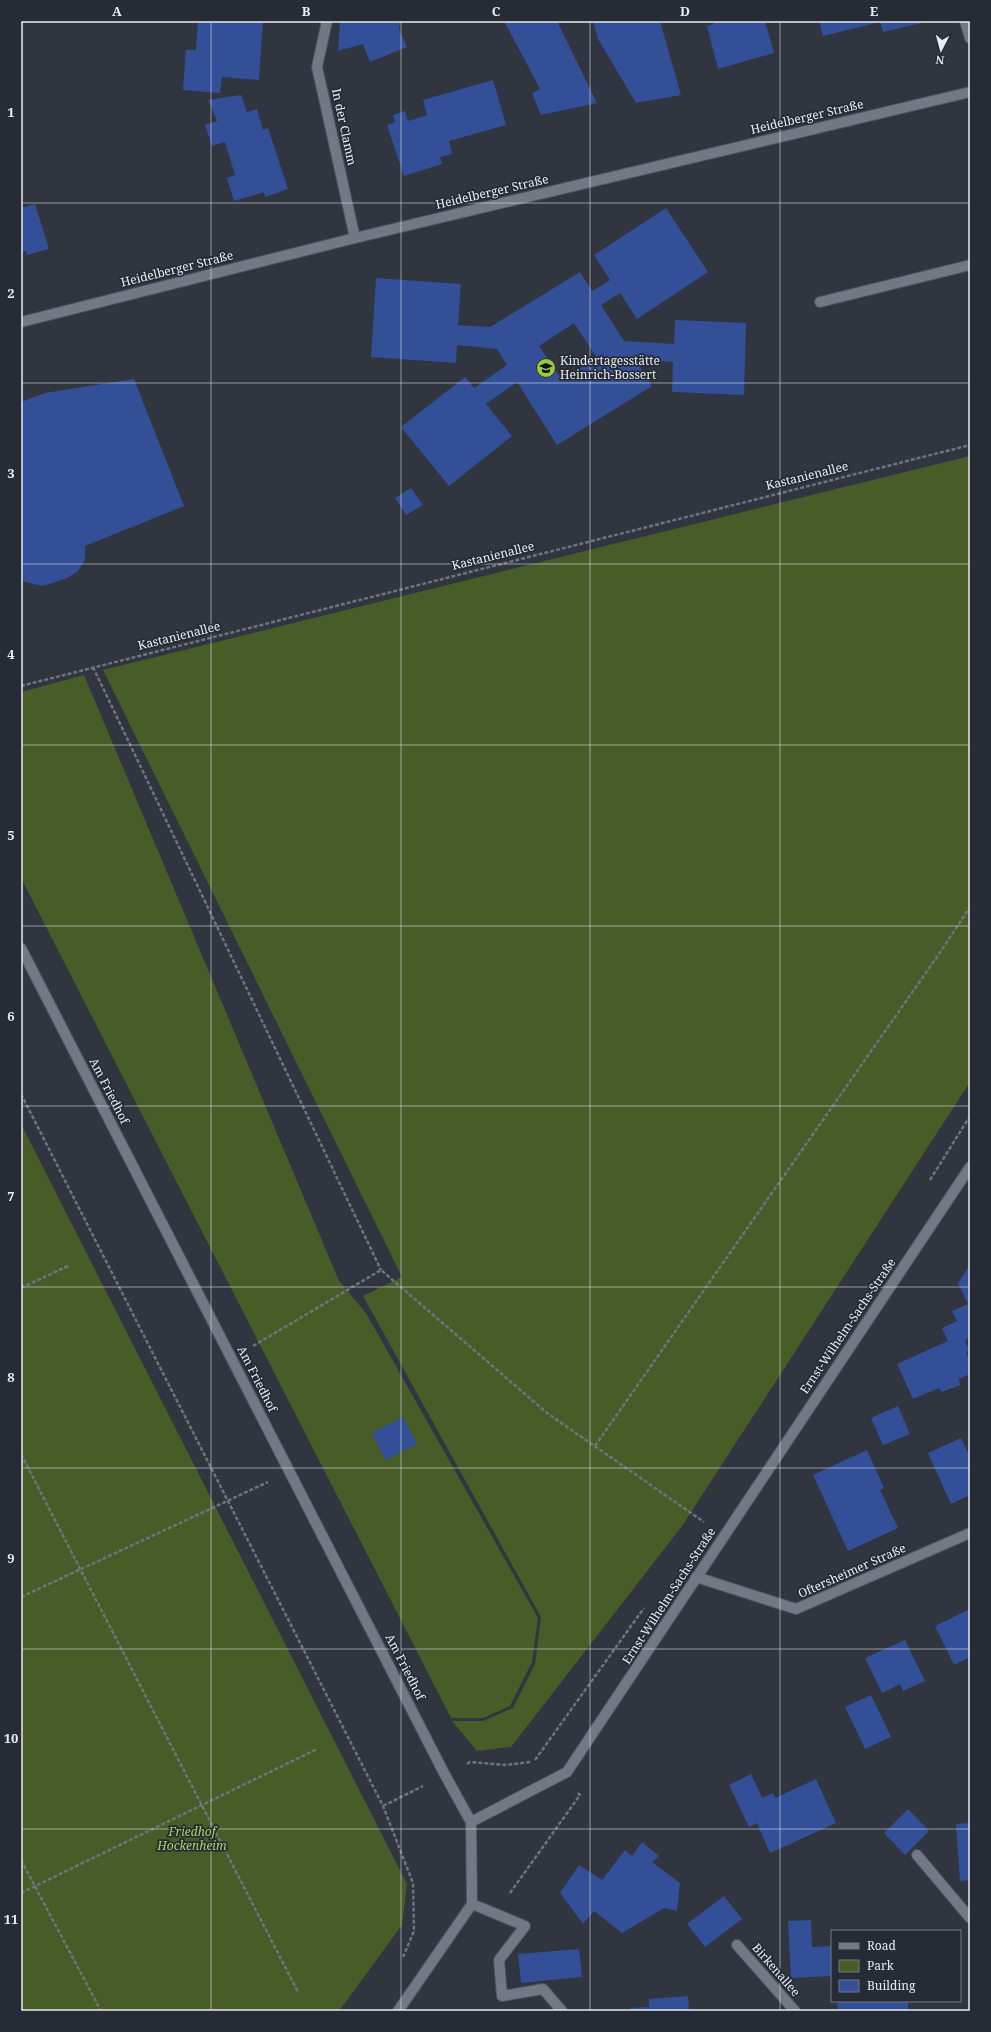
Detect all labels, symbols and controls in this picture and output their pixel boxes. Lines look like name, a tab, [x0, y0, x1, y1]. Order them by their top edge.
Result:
text: A	[112, 2, 122, 20]
text: B	[302, 2, 311, 20]
text: C	[492, 2, 501, 20]
text: D	[680, 2, 690, 20]
text: E	[870, 2, 879, 20]
north arrow	[921, 30, 961, 70]
text: N	[934, 52, 945, 68]
street label: In der Clamm	[328, 87, 361, 167]
street label: Heidelberger Straße	[749, 95, 865, 138]
text: 1	[7, 103, 15, 121]
street label: Heidelberger Straße	[434, 170, 550, 213]
street label: Heidelberger Straße	[119, 246, 235, 291]
text: 2	[7, 284, 15, 302]
place label: Kindertagesstätte Heinrich-Bossert	[560, 352, 660, 383]
school or university icon: Kindertagesstätte Heinrich-Bossert	[535, 357, 557, 379]
street label: Kastanienallee	[764, 457, 850, 494]
text: 3	[7, 464, 15, 482]
street label: Kastanienallee	[450, 537, 536, 574]
street label: Kastanienallee	[136, 617, 222, 654]
text: 4	[7, 645, 15, 663]
text: 5	[7, 826, 15, 844]
text: 6	[7, 1007, 15, 1025]
street label: Am Friedhof	[85, 1055, 134, 1128]
text: 7	[7, 1187, 15, 1205]
street label: Ernst-Wilhelm-Sachs-Straße	[796, 1255, 899, 1397]
street label: Am Friedhof	[233, 1343, 282, 1416]
text: 8	[7, 1368, 15, 1386]
street label: Ernst-Wilhelm-Sachs-Straße	[618, 1524, 719, 1668]
street label: Oftersheimer Straße	[795, 1539, 908, 1602]
text: 9	[7, 1549, 15, 1567]
street label: Am Friedhof	[381, 1631, 430, 1704]
text: 10	[4, 1729, 18, 1747]
park label: Friedhof Hockenheim	[156, 1823, 227, 1854]
text: 11	[4, 1910, 18, 1928]
legend	[831, 1930, 961, 2002]
text: Road	[867, 1937, 897, 1954]
street label: Birkenallee	[749, 1939, 804, 2000]
text: Park	[867, 1957, 895, 1974]
text: Building	[867, 1977, 916, 1994]

